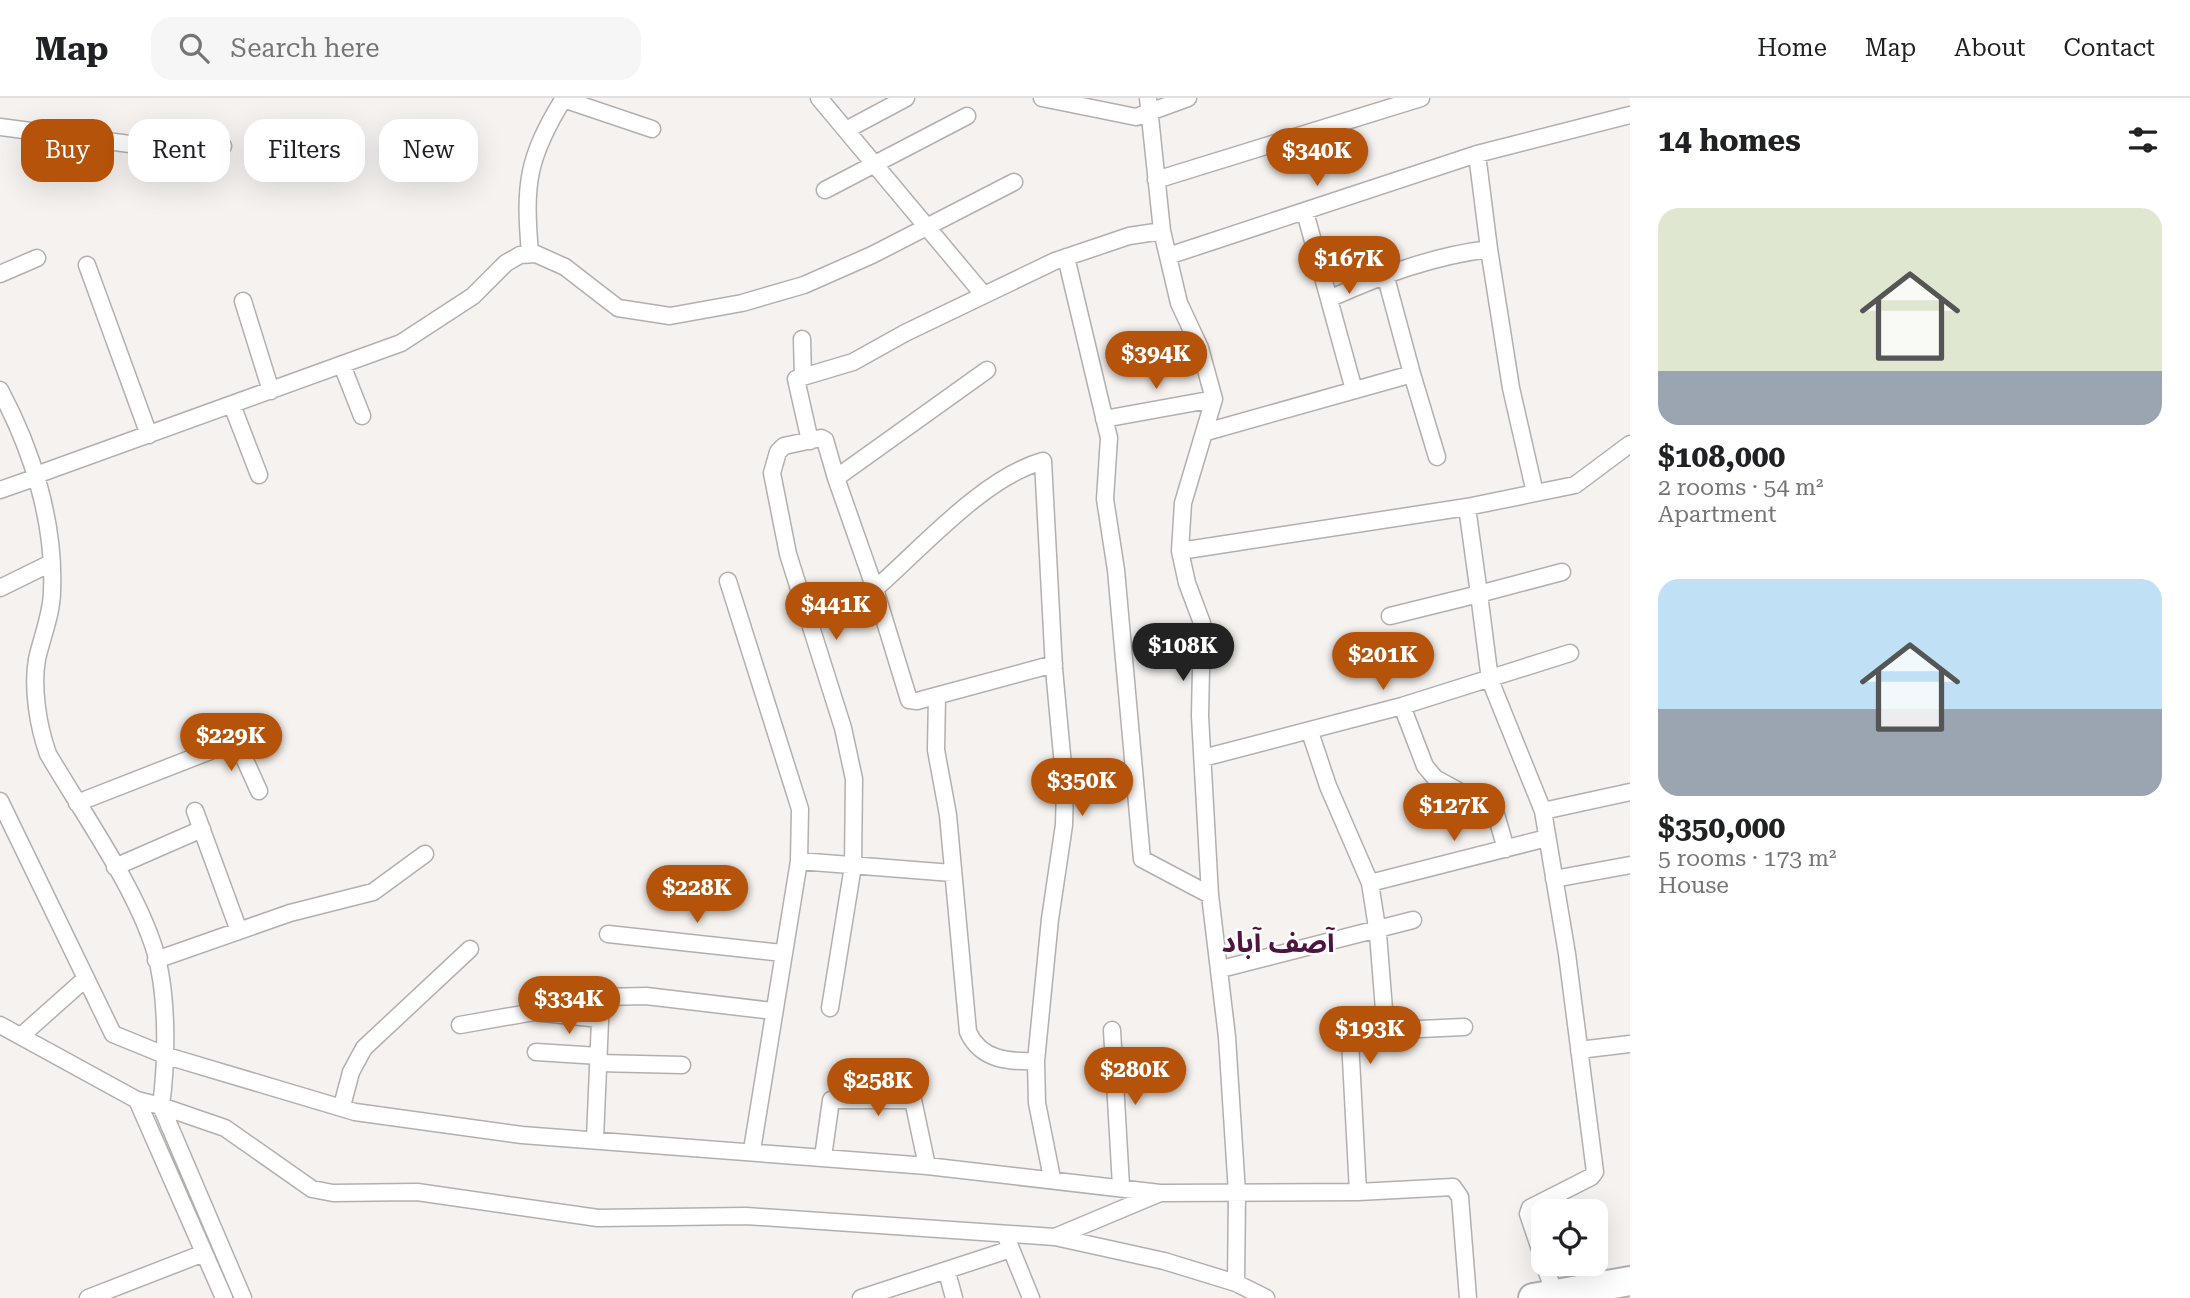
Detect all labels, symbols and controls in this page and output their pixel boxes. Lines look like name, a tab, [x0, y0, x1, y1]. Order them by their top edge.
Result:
search box	[151, 17, 641, 80]
text: Map	[35, 29, 109, 68]
icon: search	[175, 29, 213, 67]
text: Search here	[231, 33, 380, 63]
text: Home	[1757, 34, 1827, 62]
text: Map	[1865, 34, 1916, 62]
text: About	[1954, 34, 2025, 62]
text: Contact	[2063, 34, 2155, 62]
chip: Buy	[21, 119, 114, 182]
chip: Rent	[128, 119, 230, 182]
chip: Filters	[244, 119, 365, 182]
chip: New	[379, 119, 478, 182]
icon: filters	[2124, 121, 2162, 159]
text: 14 homes	[1658, 123, 1801, 158]
pin: $340K	[1268, 129, 1366, 188]
text: $340K	[1282, 137, 1352, 164]
pin: $167K	[1300, 236, 1398, 296]
text: $167K	[1314, 245, 1384, 272]
icon: home	[1847, 253, 1973, 379]
pin: $394K	[1107, 331, 1205, 391]
text: $394K	[1121, 340, 1191, 367]
text: $108,000	[1658, 439, 1785, 474]
text: 2 rooms · 54 m²	[1658, 474, 1824, 501]
text: Apartment	[1658, 501, 1777, 528]
pin: $441K	[787, 582, 885, 642]
text: $441K	[801, 591, 871, 618]
pin: $108K	[1134, 624, 1232, 683]
icon: home	[1847, 624, 1973, 750]
text: $108K	[1148, 632, 1218, 659]
pin: $201K	[1334, 632, 1432, 692]
text: $201K	[1348, 641, 1418, 668]
pin: $229K	[182, 714, 280, 773]
text: $229K	[196, 722, 266, 749]
pin: $350K	[1033, 758, 1131, 818]
text: $350K	[1047, 767, 1117, 794]
pin: $127K	[1405, 784, 1503, 843]
text: $127K	[1419, 792, 1489, 819]
text: $350,000	[1658, 810, 1785, 845]
text: 5 rooms · 173 m²	[1658, 845, 1836, 872]
pin: $228K	[648, 866, 746, 925]
text: House	[1658, 872, 1729, 899]
text: $228K	[662, 874, 732, 901]
district label: آصف آباد	[1221, 926, 1335, 959]
pin: $334K	[520, 976, 618, 1036]
text: $334K	[534, 985, 604, 1012]
pin: $193K	[1321, 1006, 1419, 1066]
text: $193K	[1335, 1015, 1405, 1042]
pin: $280K	[1086, 1048, 1184, 1107]
text: $280K	[1100, 1056, 1170, 1083]
pin: $258K	[829, 1058, 927, 1118]
text: $258K	[843, 1067, 913, 1094]
map controls	[1531, 1199, 1608, 1276]
button: locate	[1531, 1199, 1608, 1276]

